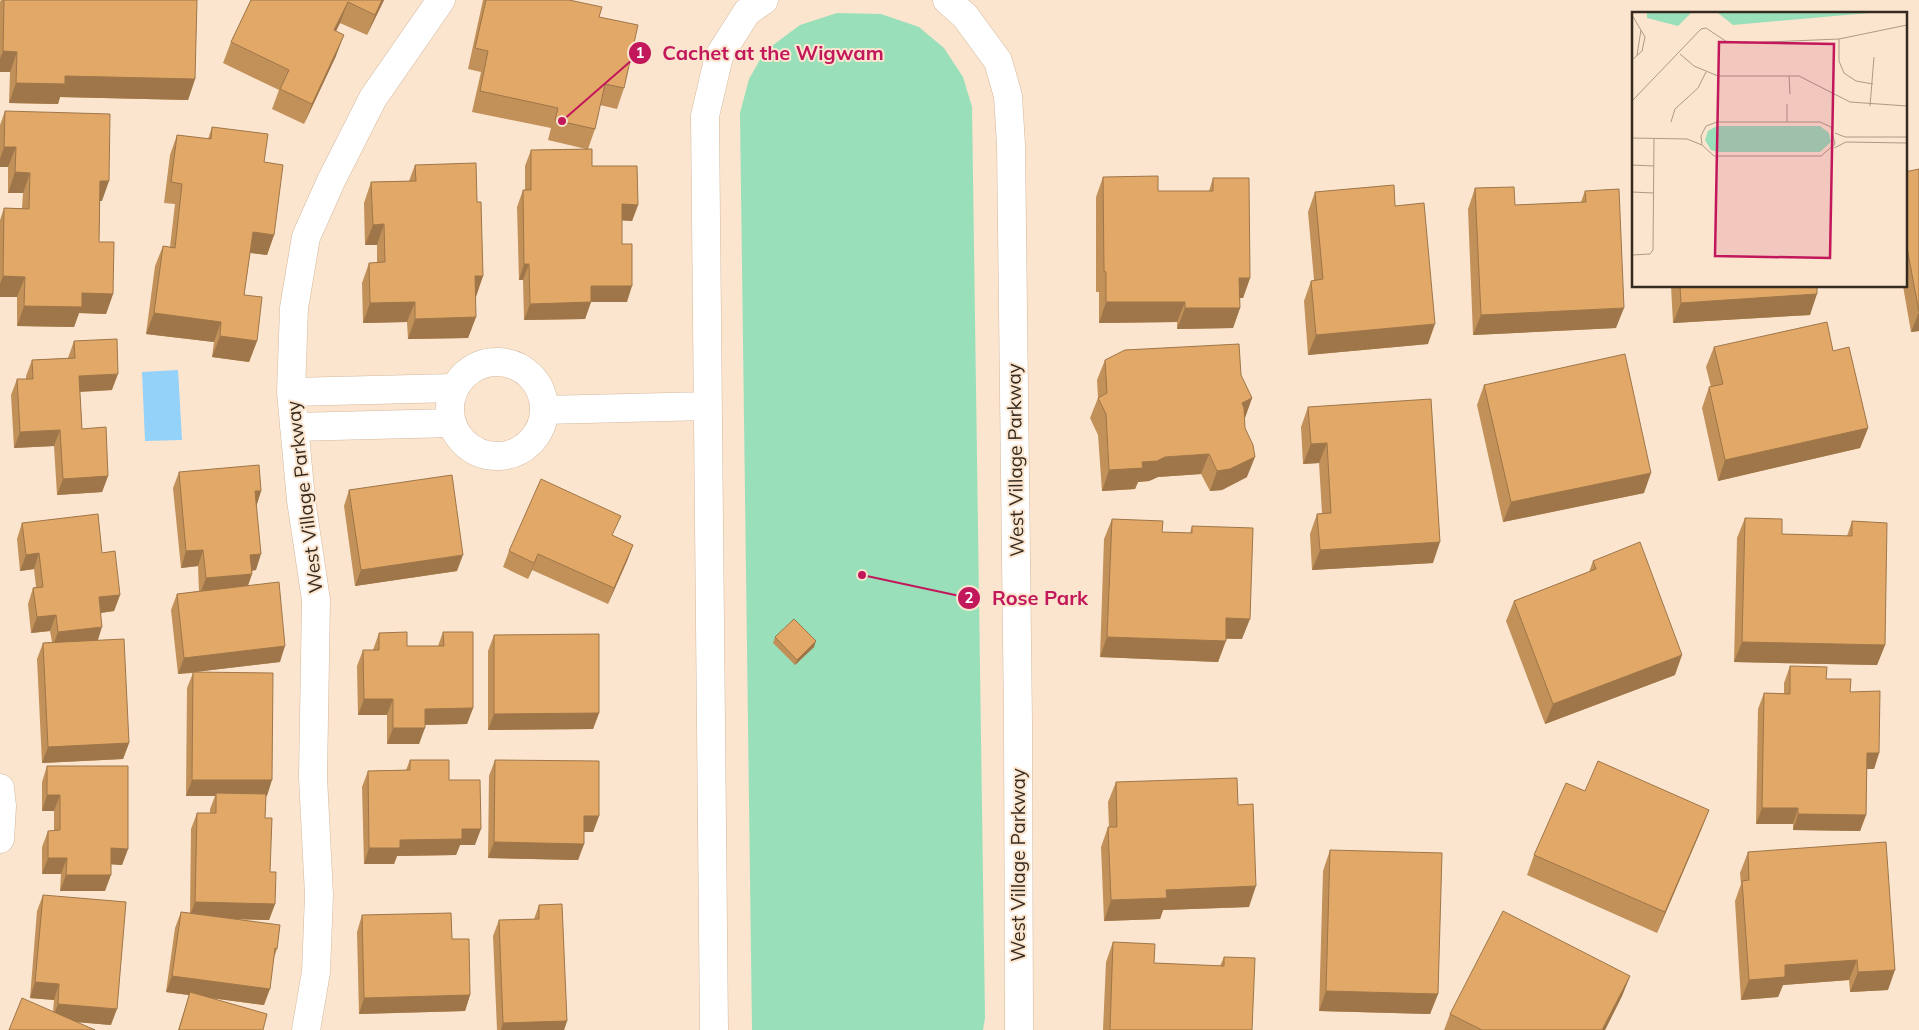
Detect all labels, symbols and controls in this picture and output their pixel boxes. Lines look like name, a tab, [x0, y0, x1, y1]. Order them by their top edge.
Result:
inset map	[1632, 12, 1906, 288]
callout: Cachet at the Wigwam	[628, 36, 894, 71]
text: Cachet at the Wigwam	[662, 40, 884, 65]
text: 1	[635, 43, 645, 62]
street label: West Village Parkway	[1001, 363, 1029, 557]
street label: West Village Parkway	[280, 399, 328, 595]
callout: Rose Park	[956, 580, 1098, 615]
text: Rose Park	[992, 585, 1089, 610]
text: 2	[964, 588, 974, 607]
street label: West Village Parkway	[1006, 768, 1030, 962]

